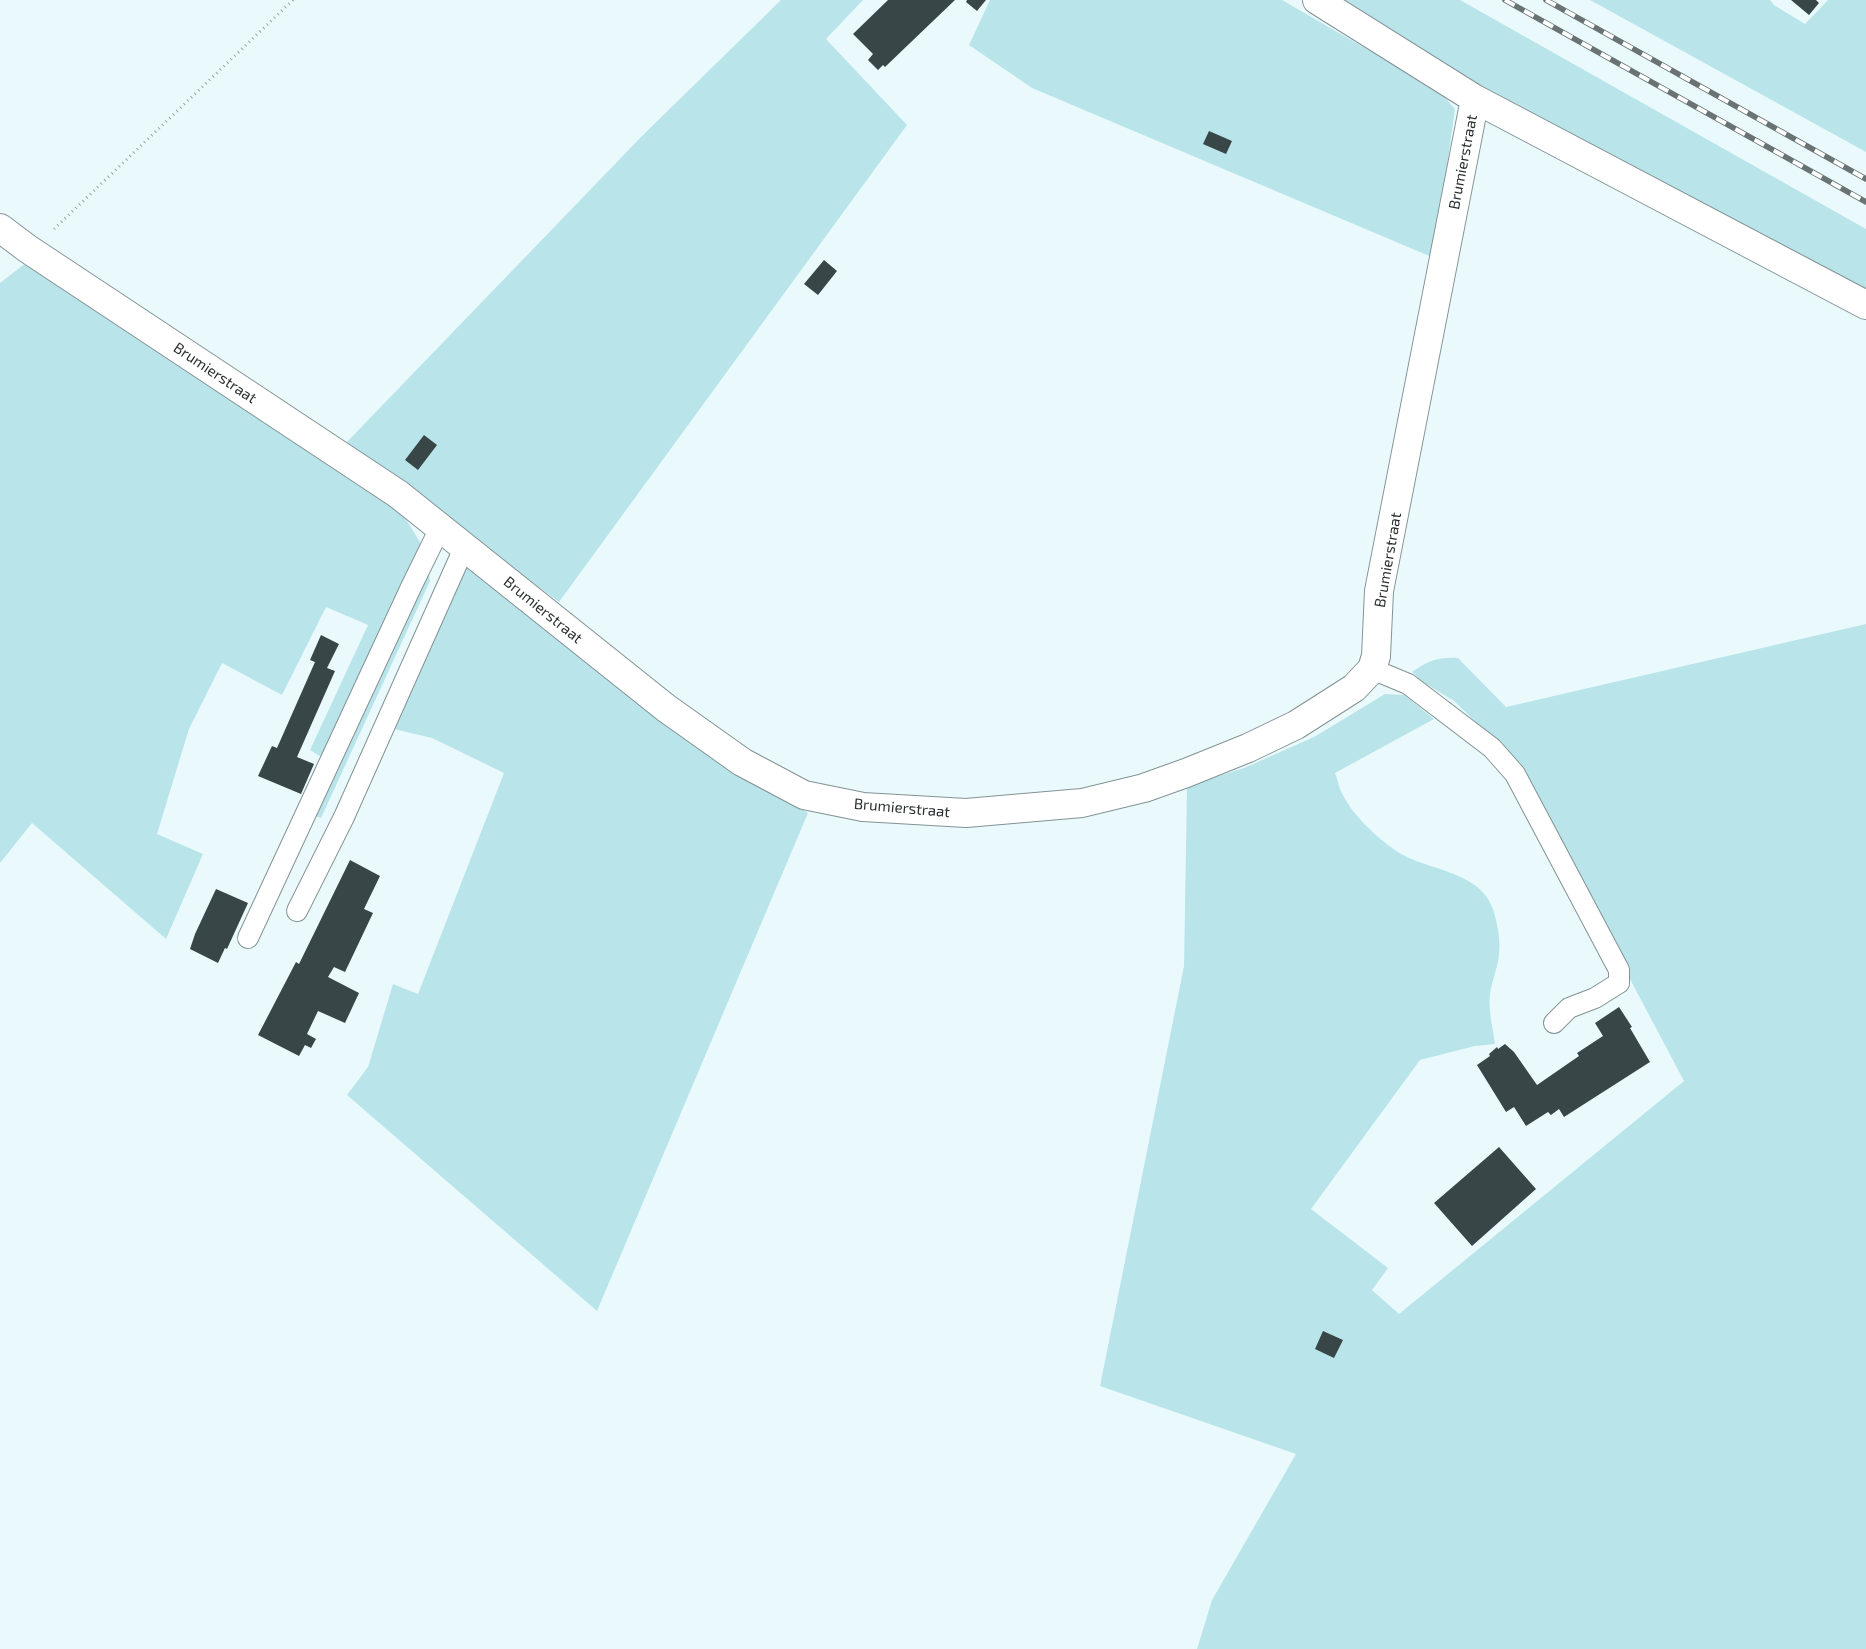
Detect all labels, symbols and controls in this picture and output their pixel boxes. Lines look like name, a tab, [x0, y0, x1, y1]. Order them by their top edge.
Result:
street label: Brumierstraat	[1445, 113, 1481, 211]
street label: Brumierstraat	[170, 339, 260, 407]
street label: Brumierstraat	[1371, 511, 1405, 609]
street label: Brumierstraat	[500, 573, 586, 647]
street label: Brumierstraat	[853, 795, 951, 821]

